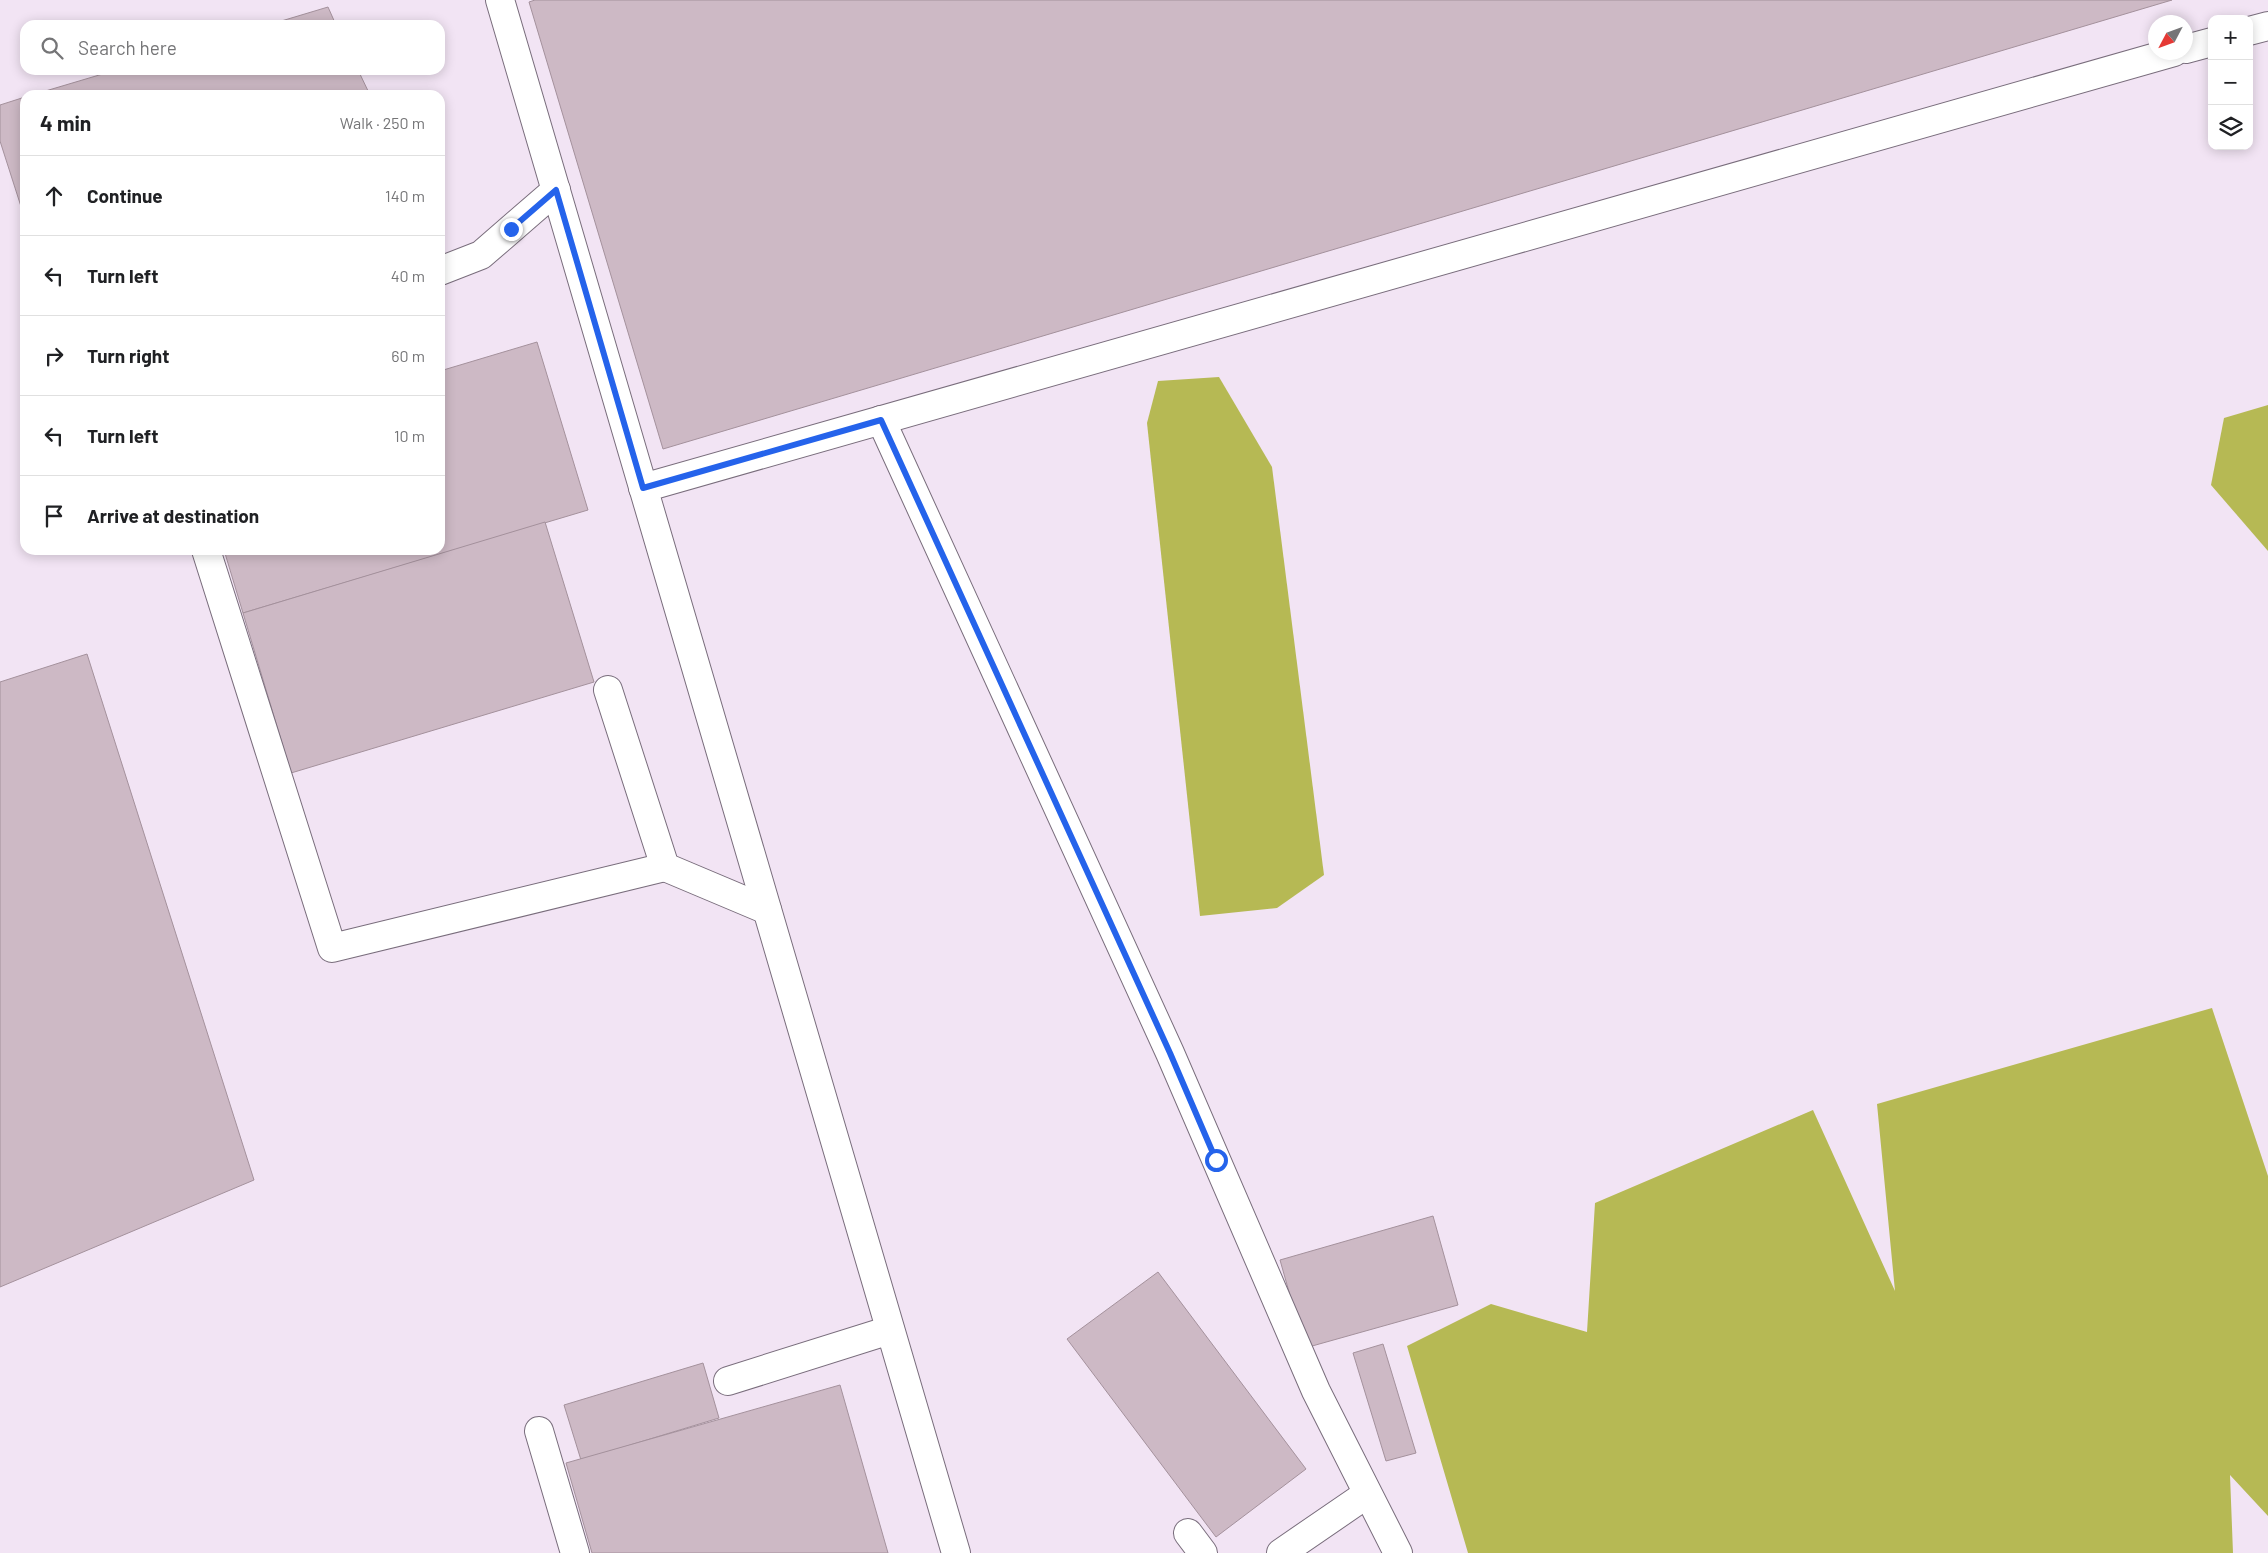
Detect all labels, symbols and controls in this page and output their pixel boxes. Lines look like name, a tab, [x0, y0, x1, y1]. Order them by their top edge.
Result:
north arrow	[2148, 15, 2193, 60]
map controls	[2208, 15, 2253, 150]
button: +	[2208, 15, 2253, 60]
search box	[20, 20, 445, 75]
icon: search	[38, 34, 66, 62]
text: Search here	[78, 36, 177, 59]
button: −	[2208, 60, 2253, 105]
button: layers	[2208, 105, 2253, 150]
text: 4 min	[40, 110, 91, 135]
text: Walk · 250 m	[340, 113, 425, 132]
icon: ahead	[40, 182, 68, 210]
text: Continue	[87, 184, 163, 207]
text: 140 m	[385, 186, 425, 205]
route end	[500, 218, 523, 241]
icon: left	[40, 262, 68, 290]
text: Turn left	[87, 264, 158, 287]
text: 40 m	[391, 266, 425, 285]
icon: right	[40, 342, 68, 370]
text: Turn right	[87, 344, 169, 367]
text: 60 m	[391, 346, 425, 365]
icon: left	[40, 422, 68, 450]
text: Turn left	[87, 424, 158, 447]
text: 10 m	[394, 426, 425, 445]
icon: arrive	[40, 502, 68, 530]
text: Arrive at destination	[87, 504, 259, 527]
route start	[1205, 1149, 1228, 1172]

